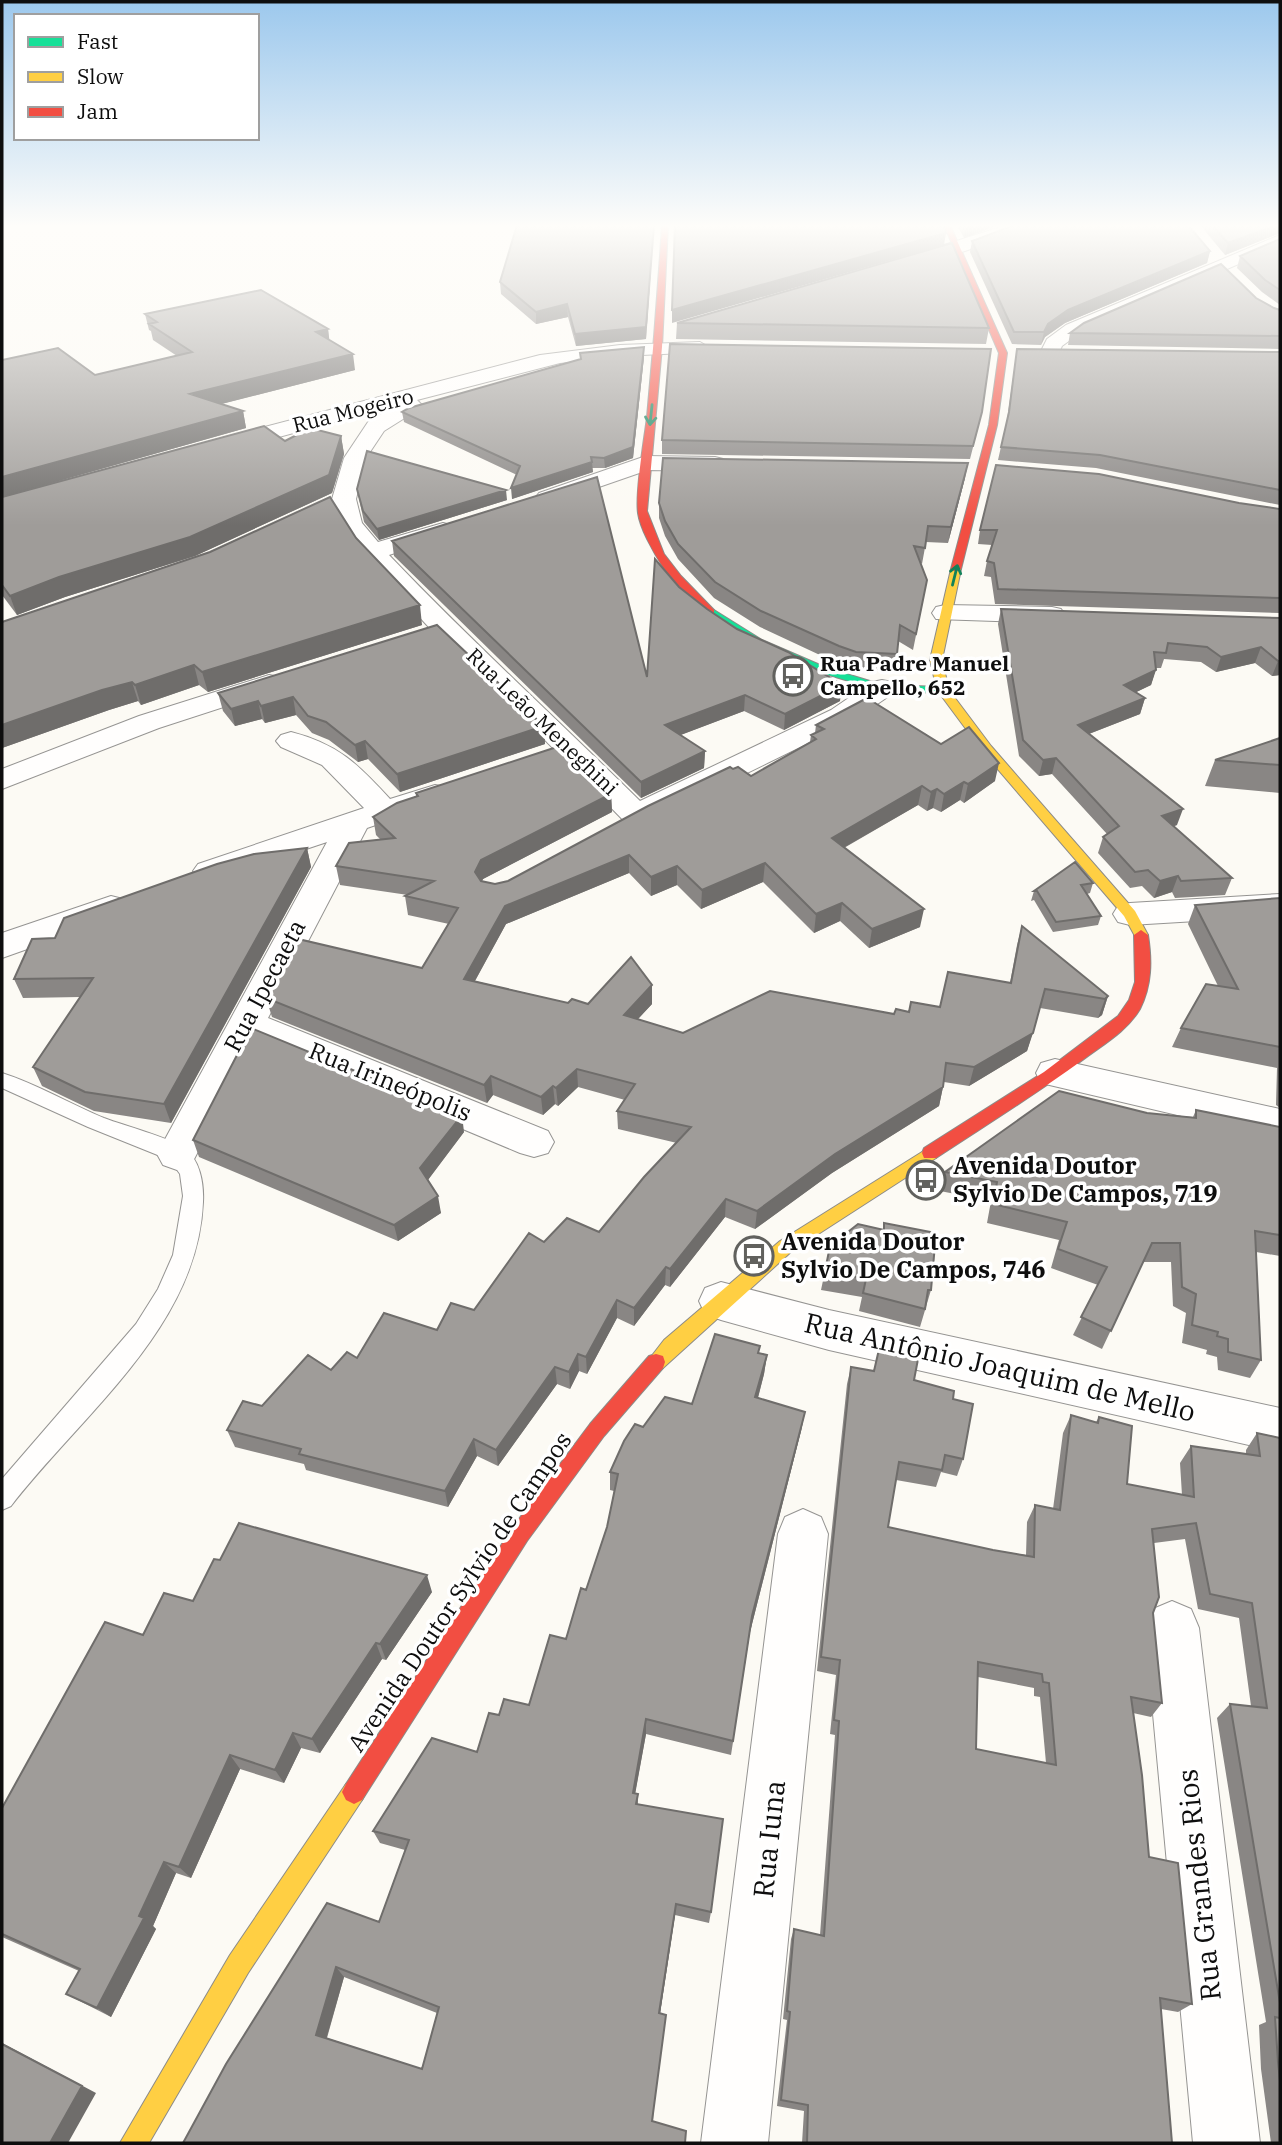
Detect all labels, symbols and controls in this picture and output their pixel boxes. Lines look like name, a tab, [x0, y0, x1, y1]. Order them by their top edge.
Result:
legend	[14, 14, 259, 140]
text: Fast	[77, 27, 118, 55]
text: Slow	[77, 62, 124, 90]
text: Jam	[77, 97, 118, 125]
street label: Rua Mogeiro	[289, 381, 416, 439]
one-way arrow	[644, 403, 657, 426]
one-way arrow	[949, 564, 962, 587]
street label: Rua Leão Meneghini	[461, 641, 625, 801]
place label: Rua Padre Manuel Campello, 652	[820, 649, 1009, 701]
bus stop icon: Rua Padre Manuel Campello, 652	[772, 655, 814, 697]
street label: Rua Ipecaeta	[216, 914, 312, 1057]
street label: Rua Irineópolis	[304, 1034, 476, 1128]
place label: Avenida Doutor Sylvio De Campos, 719	[953, 1149, 1218, 1209]
bus stop icon: Avenida Doutor Sylvio De Campos, 719	[905, 1159, 947, 1201]
place label: Avenida Doutor Sylvio De Campos, 746	[781, 1225, 1046, 1285]
bus stop icon: Avenida Doutor Sylvio De Campos, 746	[733, 1235, 775, 1277]
street label: Rua Antônio Joaquim de Mello	[801, 1303, 1199, 1430]
street label: Avenida Doutor Sylvio de Campos	[340, 1425, 578, 1758]
street label: Rua Grandes Rios	[1168, 1767, 1229, 2003]
street label: Rua Iuna	[744, 1778, 793, 1900]

